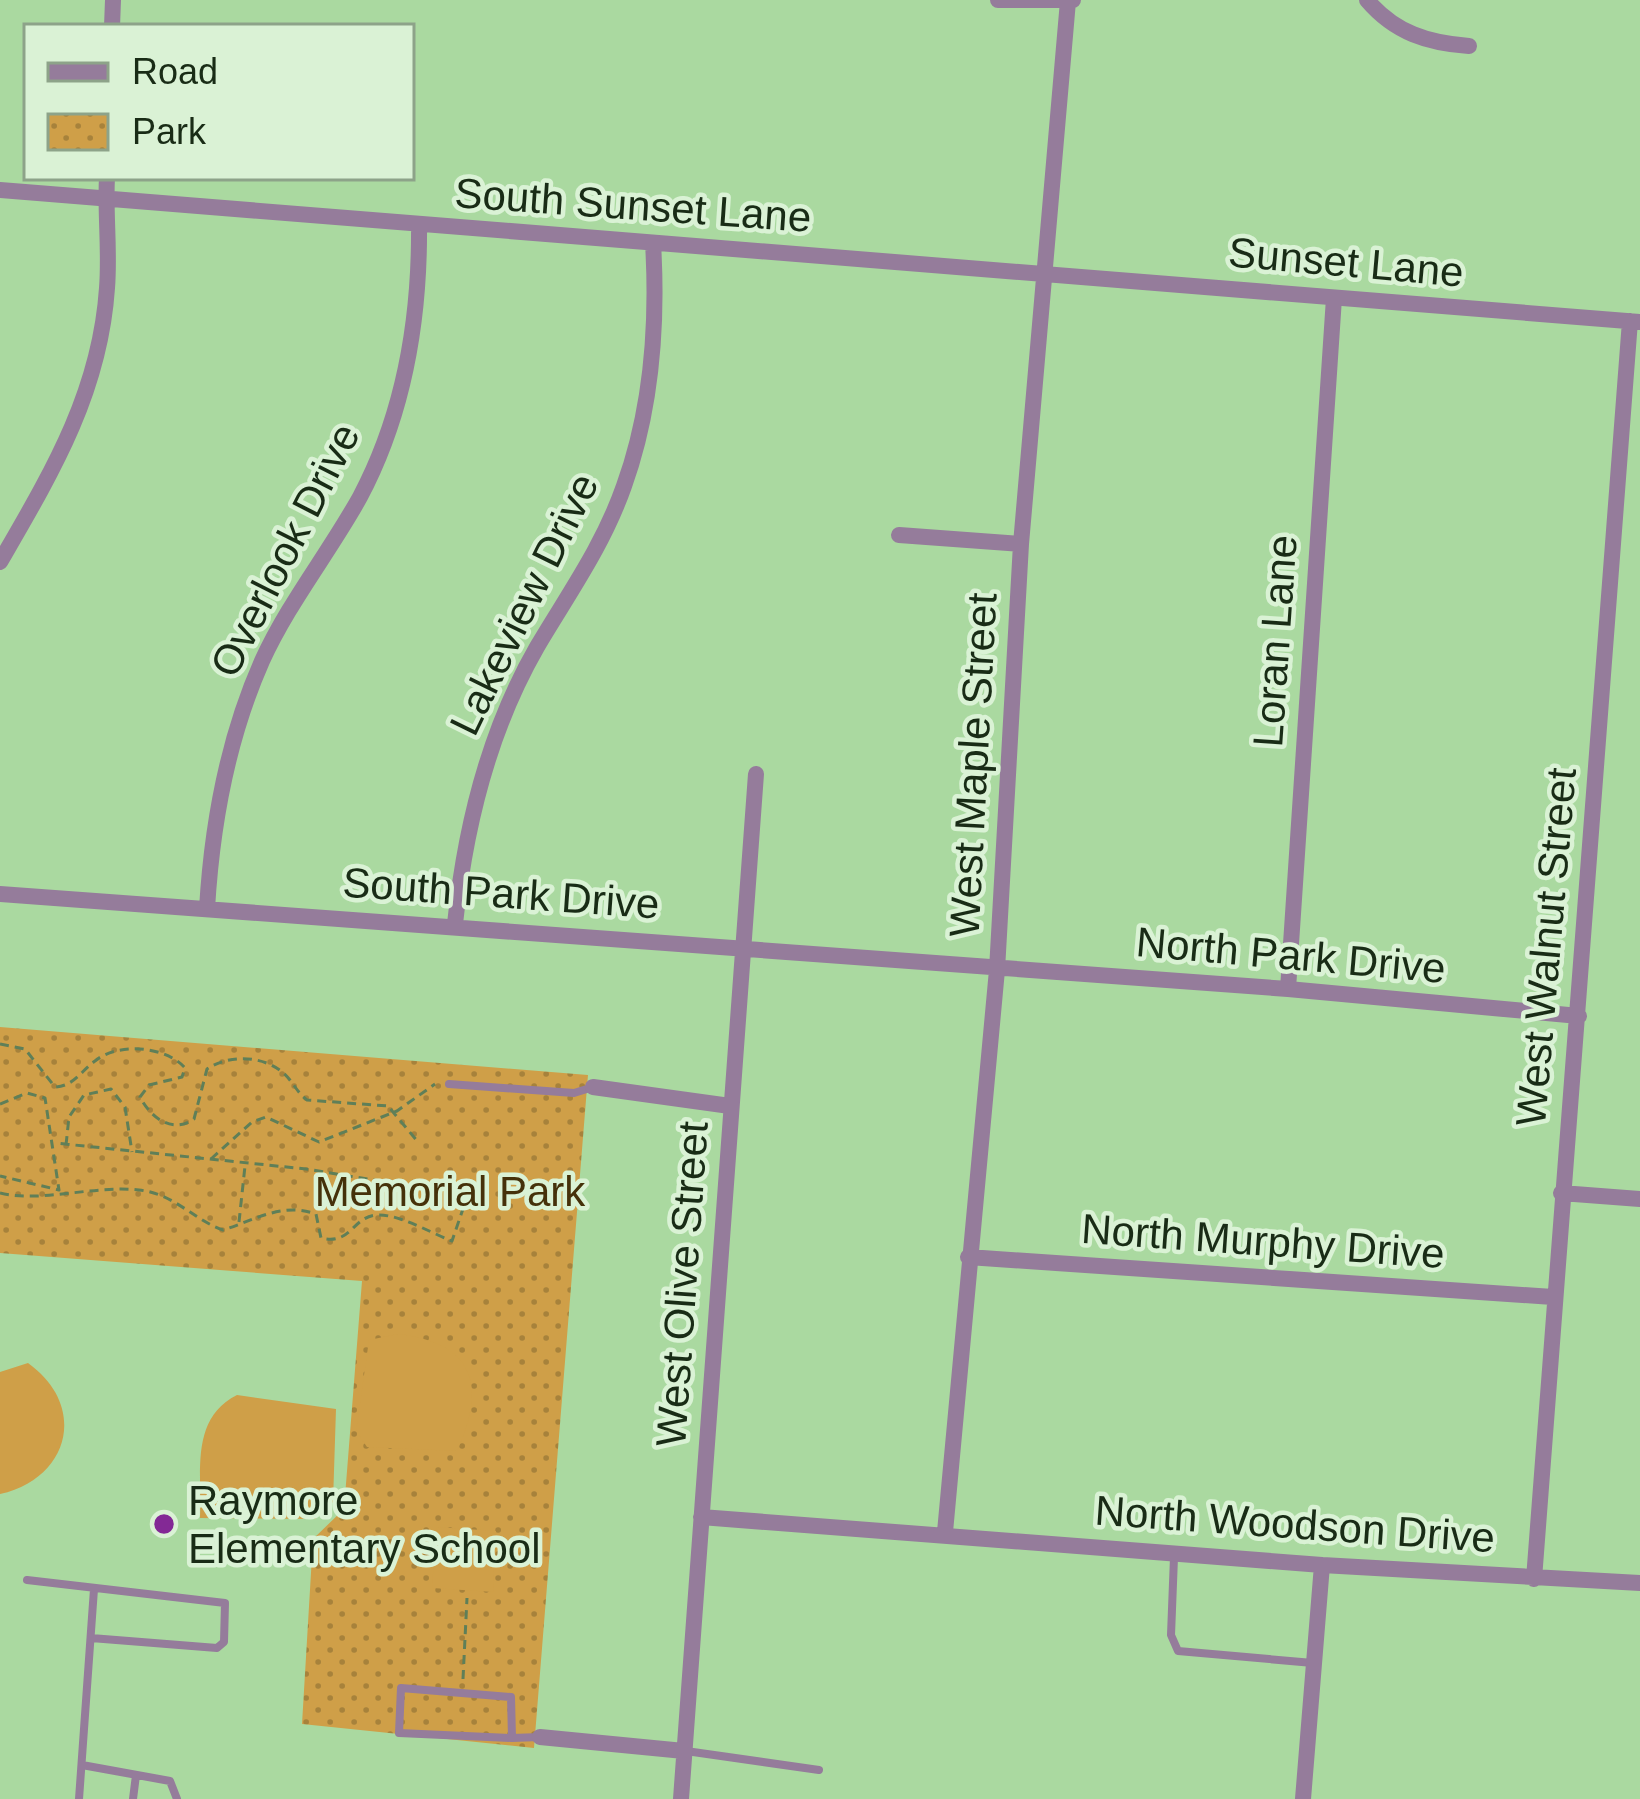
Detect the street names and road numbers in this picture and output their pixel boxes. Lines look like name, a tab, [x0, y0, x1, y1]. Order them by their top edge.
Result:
street label: South Sunset Lane	[453, 169, 813, 241]
street label: Sunset Lane	[1226, 228, 1466, 296]
street label: Overlook Drive	[201, 416, 369, 684]
street label: Lakeview Drive	[440, 466, 608, 742]
street label: Loran Lane	[1244, 533, 1306, 749]
street label: West Maple Street	[941, 591, 1006, 938]
street label: West Walnut Street	[1507, 766, 1585, 1128]
street label: South Park Drive	[341, 858, 661, 928]
street label: North Park Drive	[1134, 918, 1448, 992]
street label: West Olive Street	[647, 1119, 717, 1448]
street label: North Murphy Drive	[1080, 1205, 1446, 1277]
street label: North Woodson Drive	[1093, 1487, 1497, 1561]

